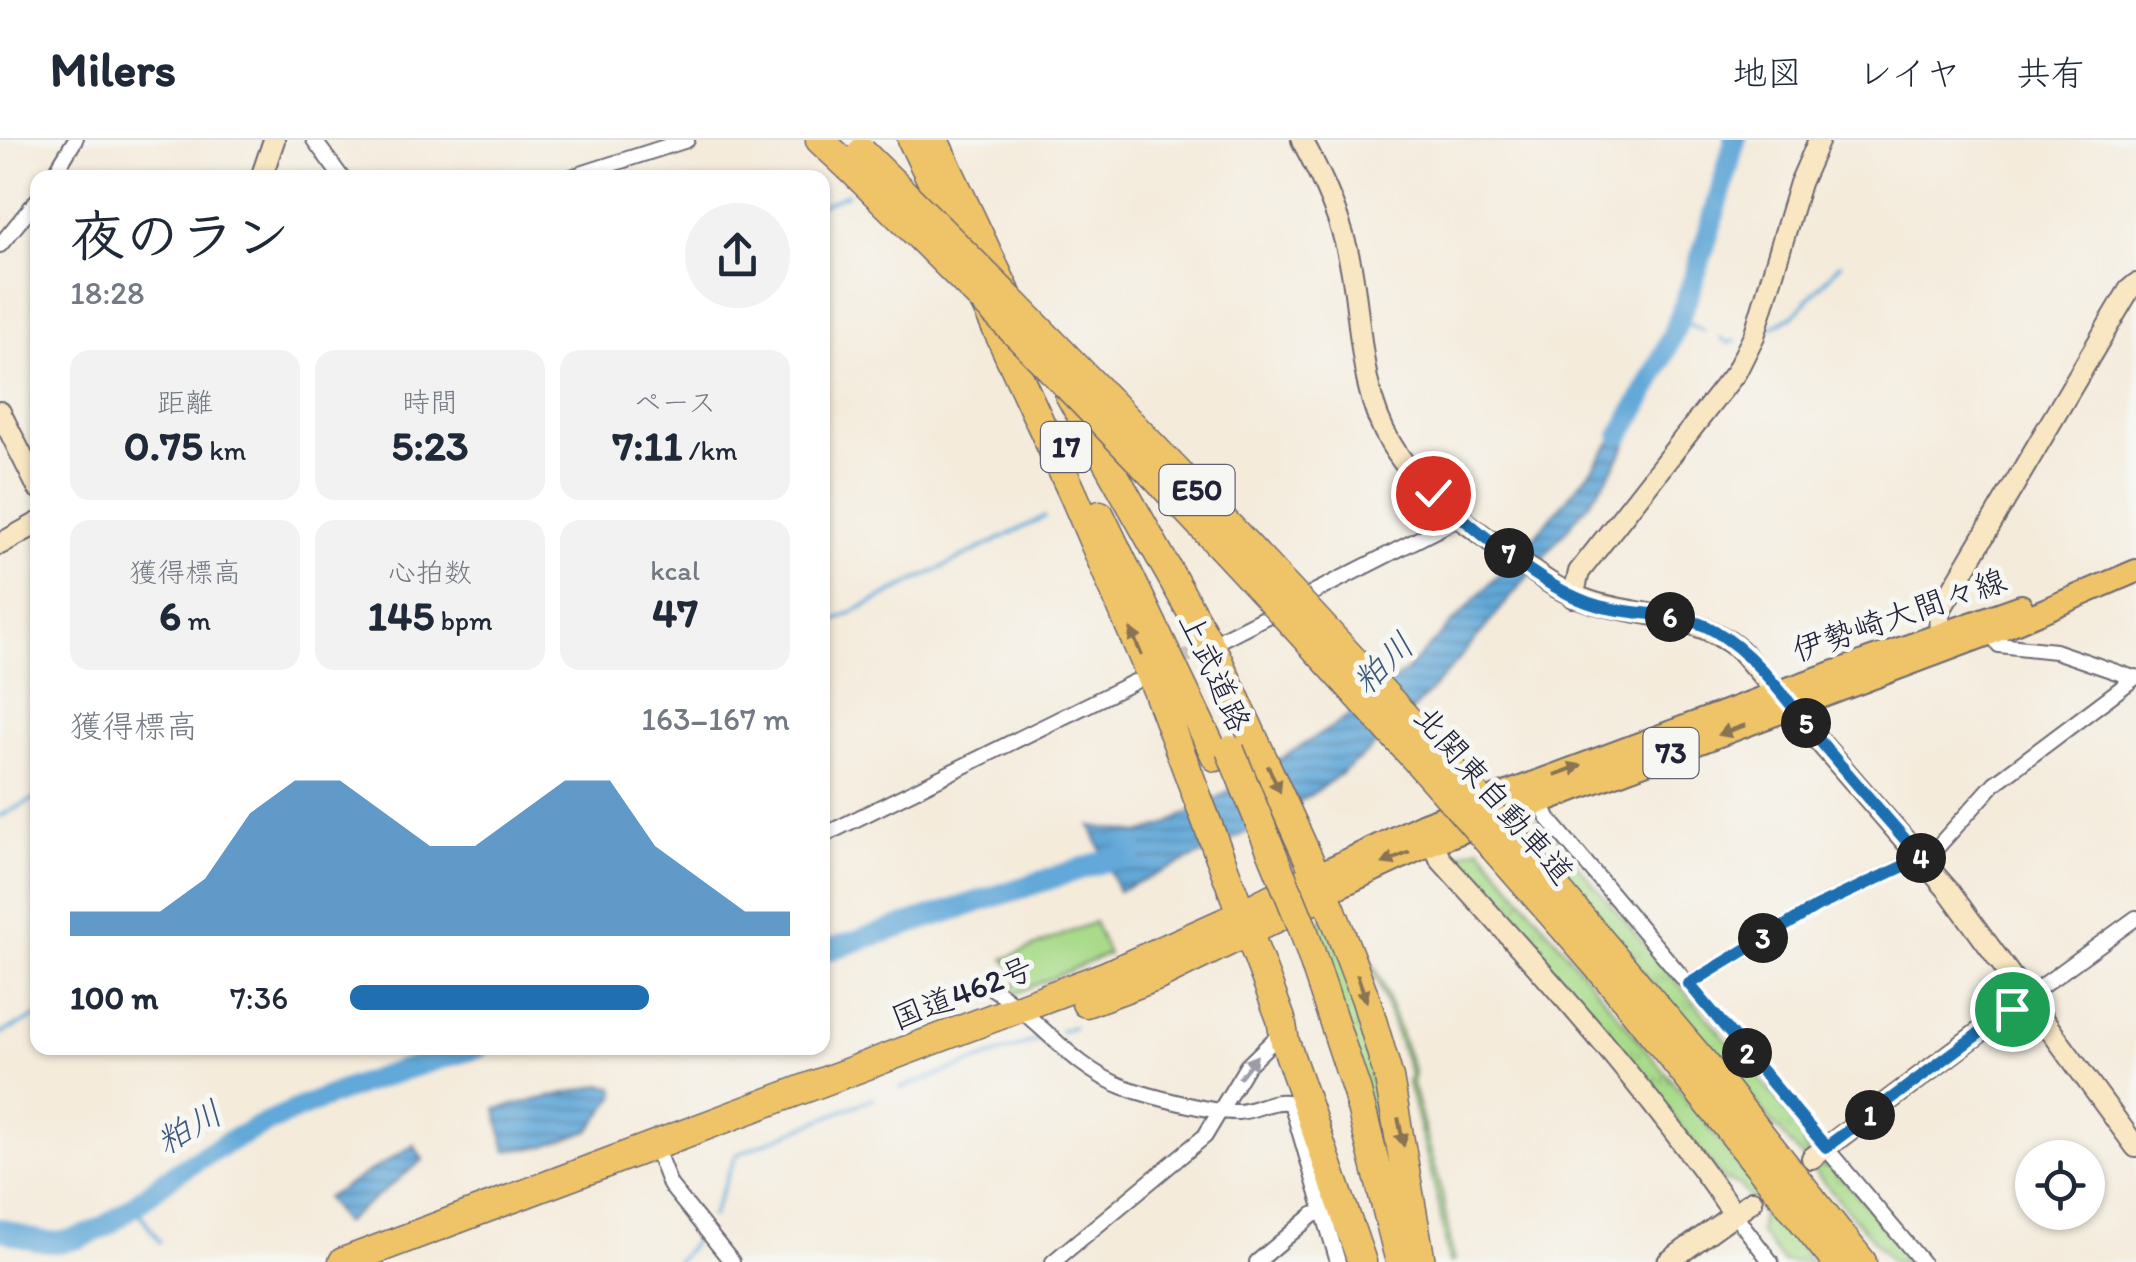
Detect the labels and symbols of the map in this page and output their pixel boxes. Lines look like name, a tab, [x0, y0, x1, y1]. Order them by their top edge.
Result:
road number: 17	[1041, 422, 1091, 472]
pin	[1391, 451, 1476, 536]
road number: E50	[1160, 465, 1234, 515]
pin: 7	[1484, 528, 1534, 578]
street label: 伊勢崎大間々線	[1787, 561, 2011, 669]
pin: 6	[1645, 592, 1695, 642]
street label: 上武道路	[1171, 606, 1259, 738]
water label: 粕川	[1343, 624, 1423, 702]
one-way arrow	[1128, 627, 1144, 657]
street label: 北関東自動車道	[1406, 698, 1582, 892]
pin: 5	[1781, 698, 1831, 748]
one-way arrow	[1717, 723, 1747, 738]
road number: 73	[1644, 728, 1698, 778]
one-way arrow	[1553, 762, 1583, 777]
one-way arrow	[1266, 765, 1283, 794]
pin: 4	[1896, 833, 1946, 883]
one-way arrow	[1381, 850, 1411, 866]
pin: 3	[1738, 913, 1788, 963]
street label: 国道462号	[886, 949, 1038, 1037]
pin	[1970, 967, 2055, 1052]
one-way arrow	[1355, 974, 1370, 1004]
pin: 2	[1722, 1028, 1772, 1078]
one-way arrow	[1238, 1054, 1259, 1080]
pin: 1	[1845, 1090, 1895, 1140]
water label: 粕川	[148, 1091, 230, 1163]
one-way arrow	[1393, 1117, 1409, 1148]

